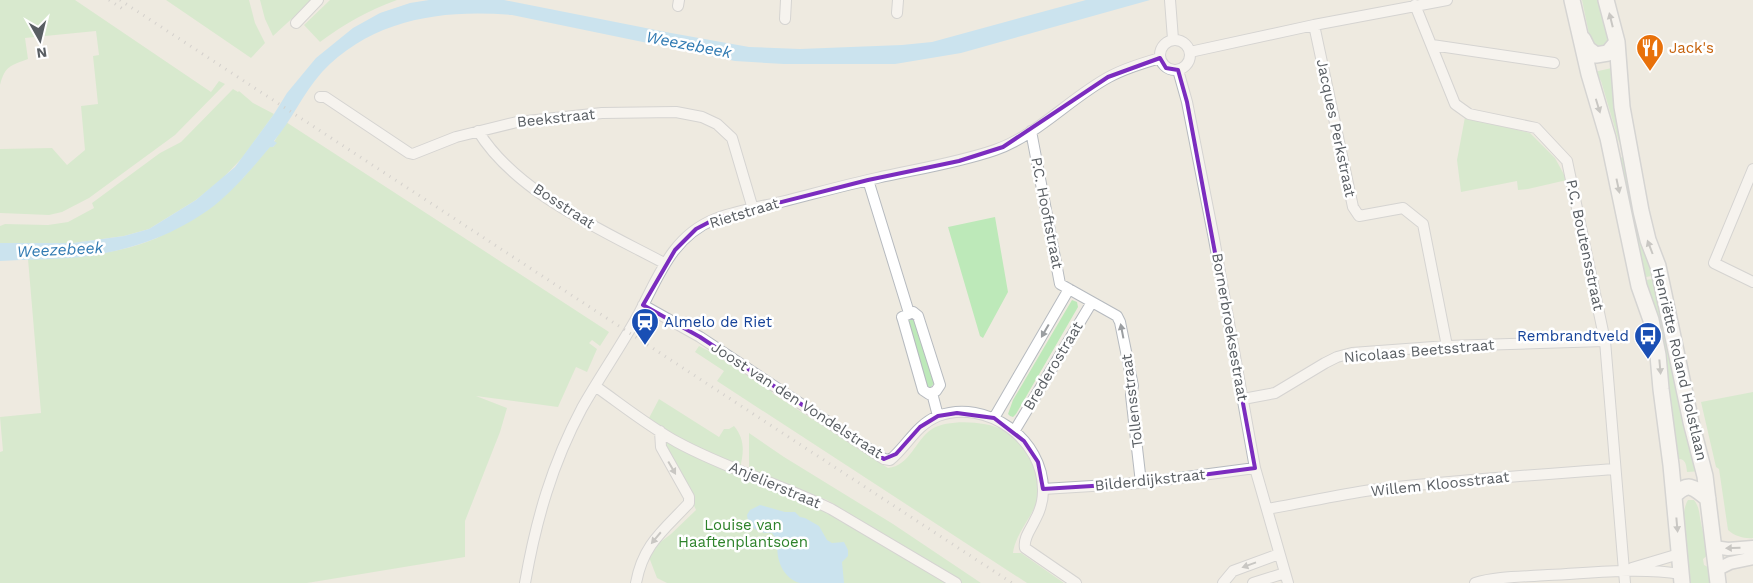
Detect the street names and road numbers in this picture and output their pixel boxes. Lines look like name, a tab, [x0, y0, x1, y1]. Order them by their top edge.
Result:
street label: Jacques Perkstraat	[1313, 57, 1360, 199]
street label: Beekstraat	[516, 105, 597, 131]
street label: P.C. Hooftstraat	[1027, 156, 1067, 271]
street label: P.C. Boutensstraat	[1562, 178, 1608, 313]
street label: Bosstraat	[530, 179, 599, 233]
street label: Rietstraat	[707, 194, 782, 232]
street label: Bornerbroeksestraat	[1208, 252, 1252, 403]
street label: Henriëtte Roland Holstlaan	[1649, 266, 1711, 462]
street label: Brederostraat	[1019, 318, 1087, 414]
street label: Nicolaas Beetsstraat	[1343, 335, 1496, 367]
street label: Joost van den Vondelstraat	[708, 338, 887, 463]
street label: Tollensstraat	[1117, 352, 1147, 449]
street label: Anjelierstraat	[726, 458, 824, 513]
street label: Bilderdijkstraat	[1094, 465, 1207, 495]
street label: Willem Kloosstraat	[1370, 468, 1511, 500]

